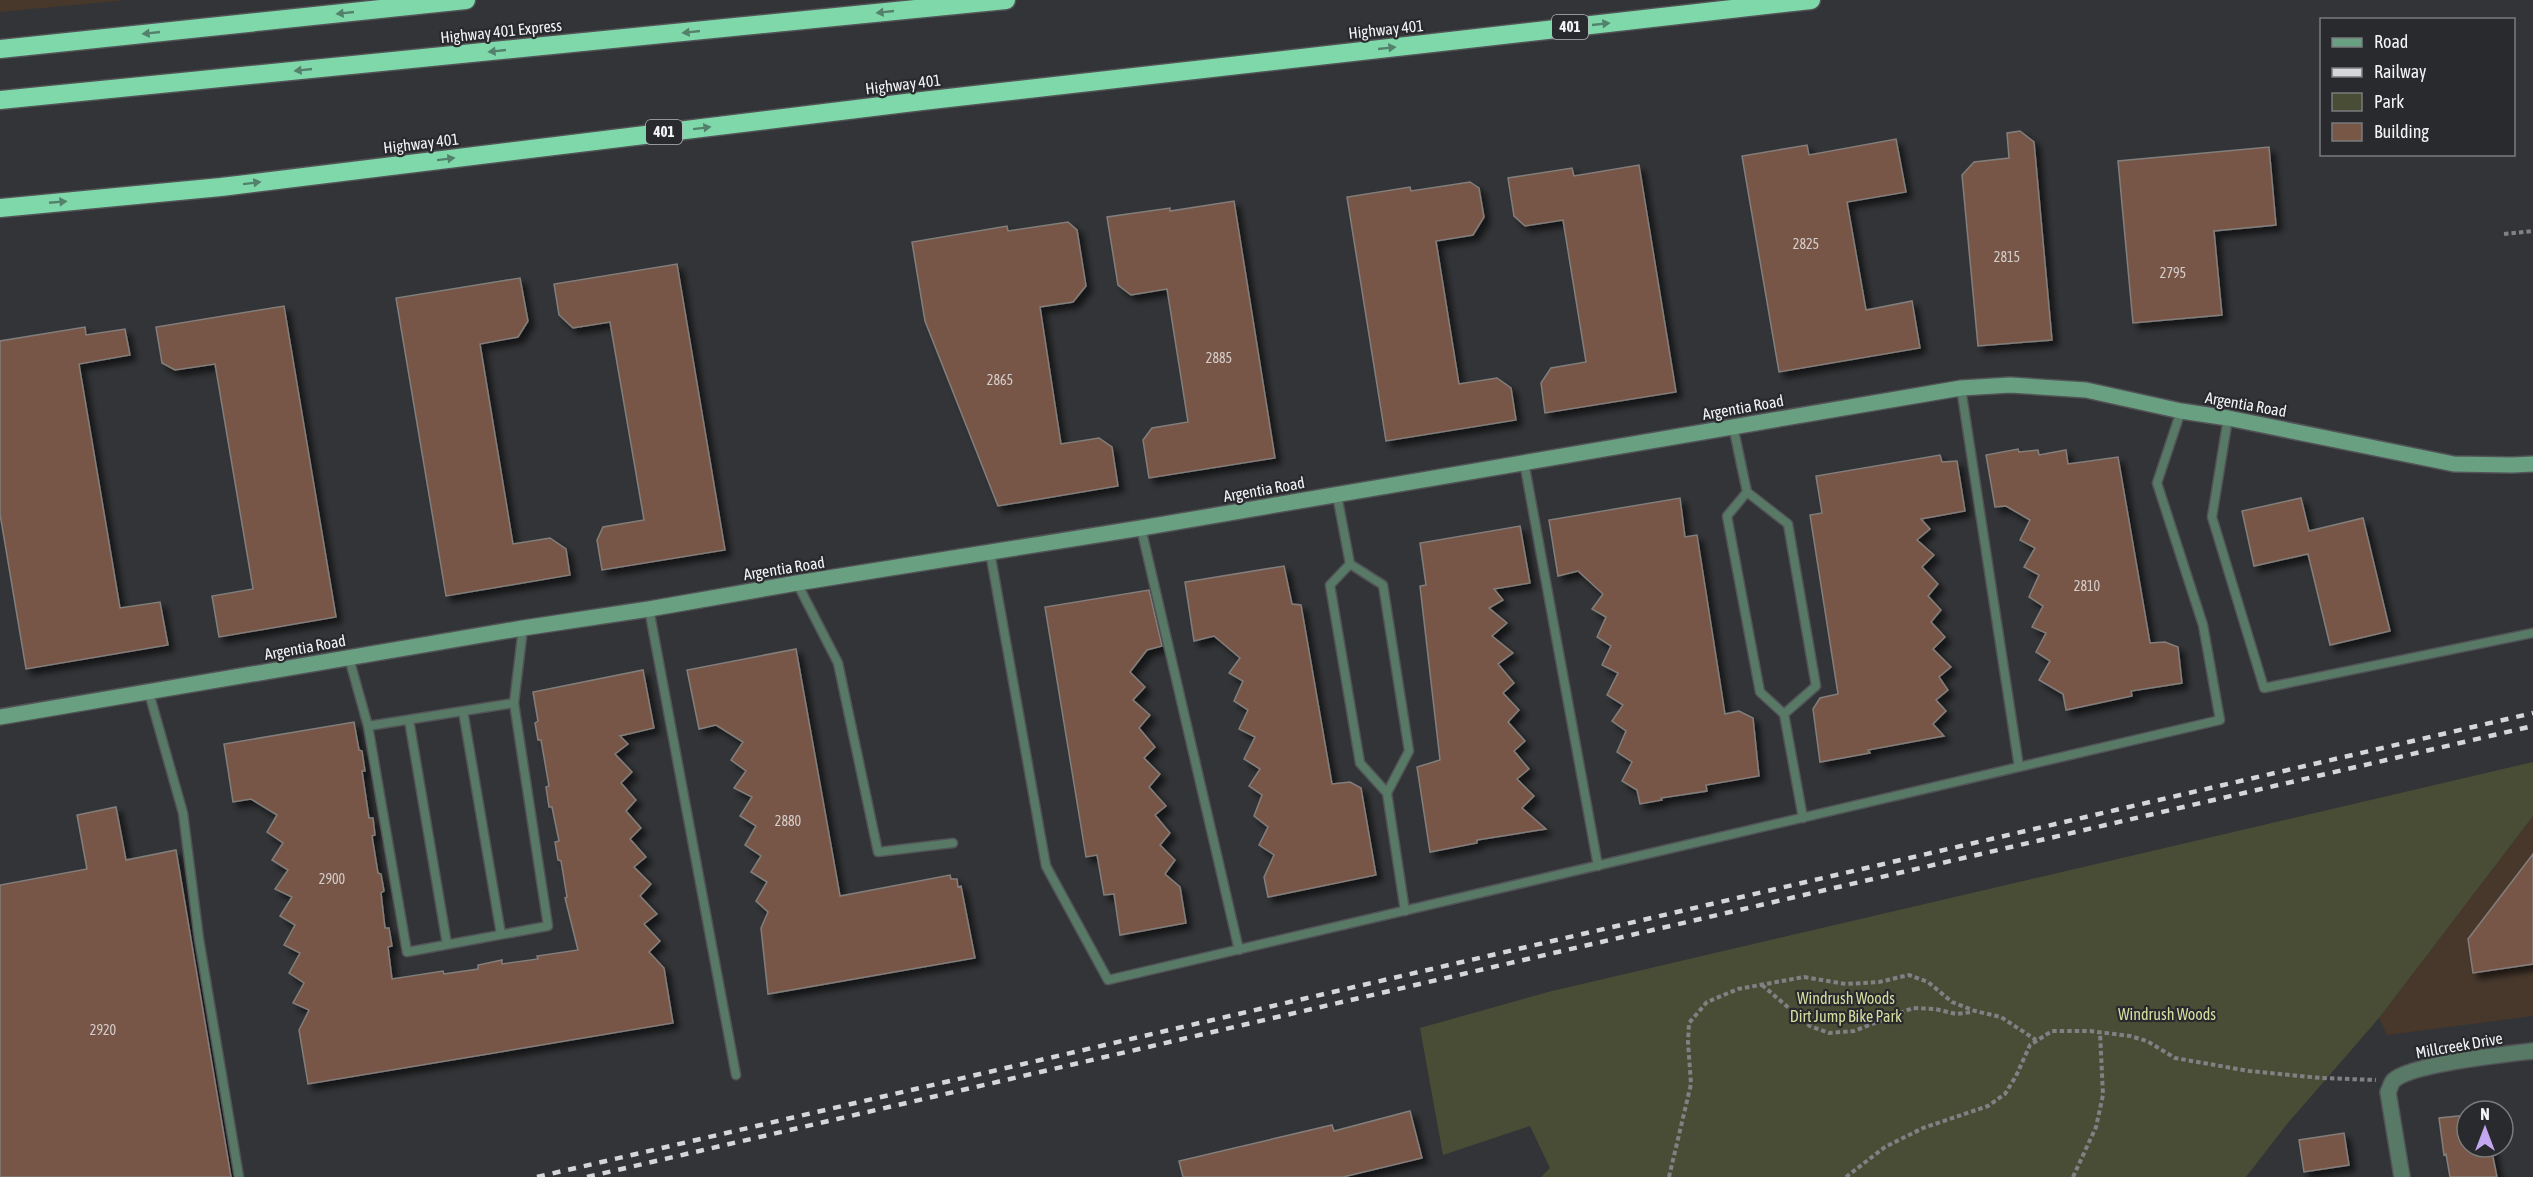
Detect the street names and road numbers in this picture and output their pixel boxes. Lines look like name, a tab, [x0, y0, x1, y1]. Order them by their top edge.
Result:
road number: 401	[1552, 15, 1588, 39]
street label: Highway 401 Express	[439, 16, 563, 47]
street label: Highway 401	[1347, 16, 1425, 43]
street label: Highway 401	[864, 70, 942, 99]
road number: 401	[646, 120, 682, 144]
street label: Highway 401	[382, 129, 460, 158]
street label: Argentia Road	[2204, 388, 2288, 421]
street label: Argentia Road	[1701, 391, 1785, 424]
street label: Argentia Road	[1222, 473, 1306, 506]
street label: Argentia Road	[742, 553, 826, 584]
street label: Argentia Road	[263, 631, 347, 664]
street label: Millcreek Drive	[2414, 1028, 2504, 1062]

